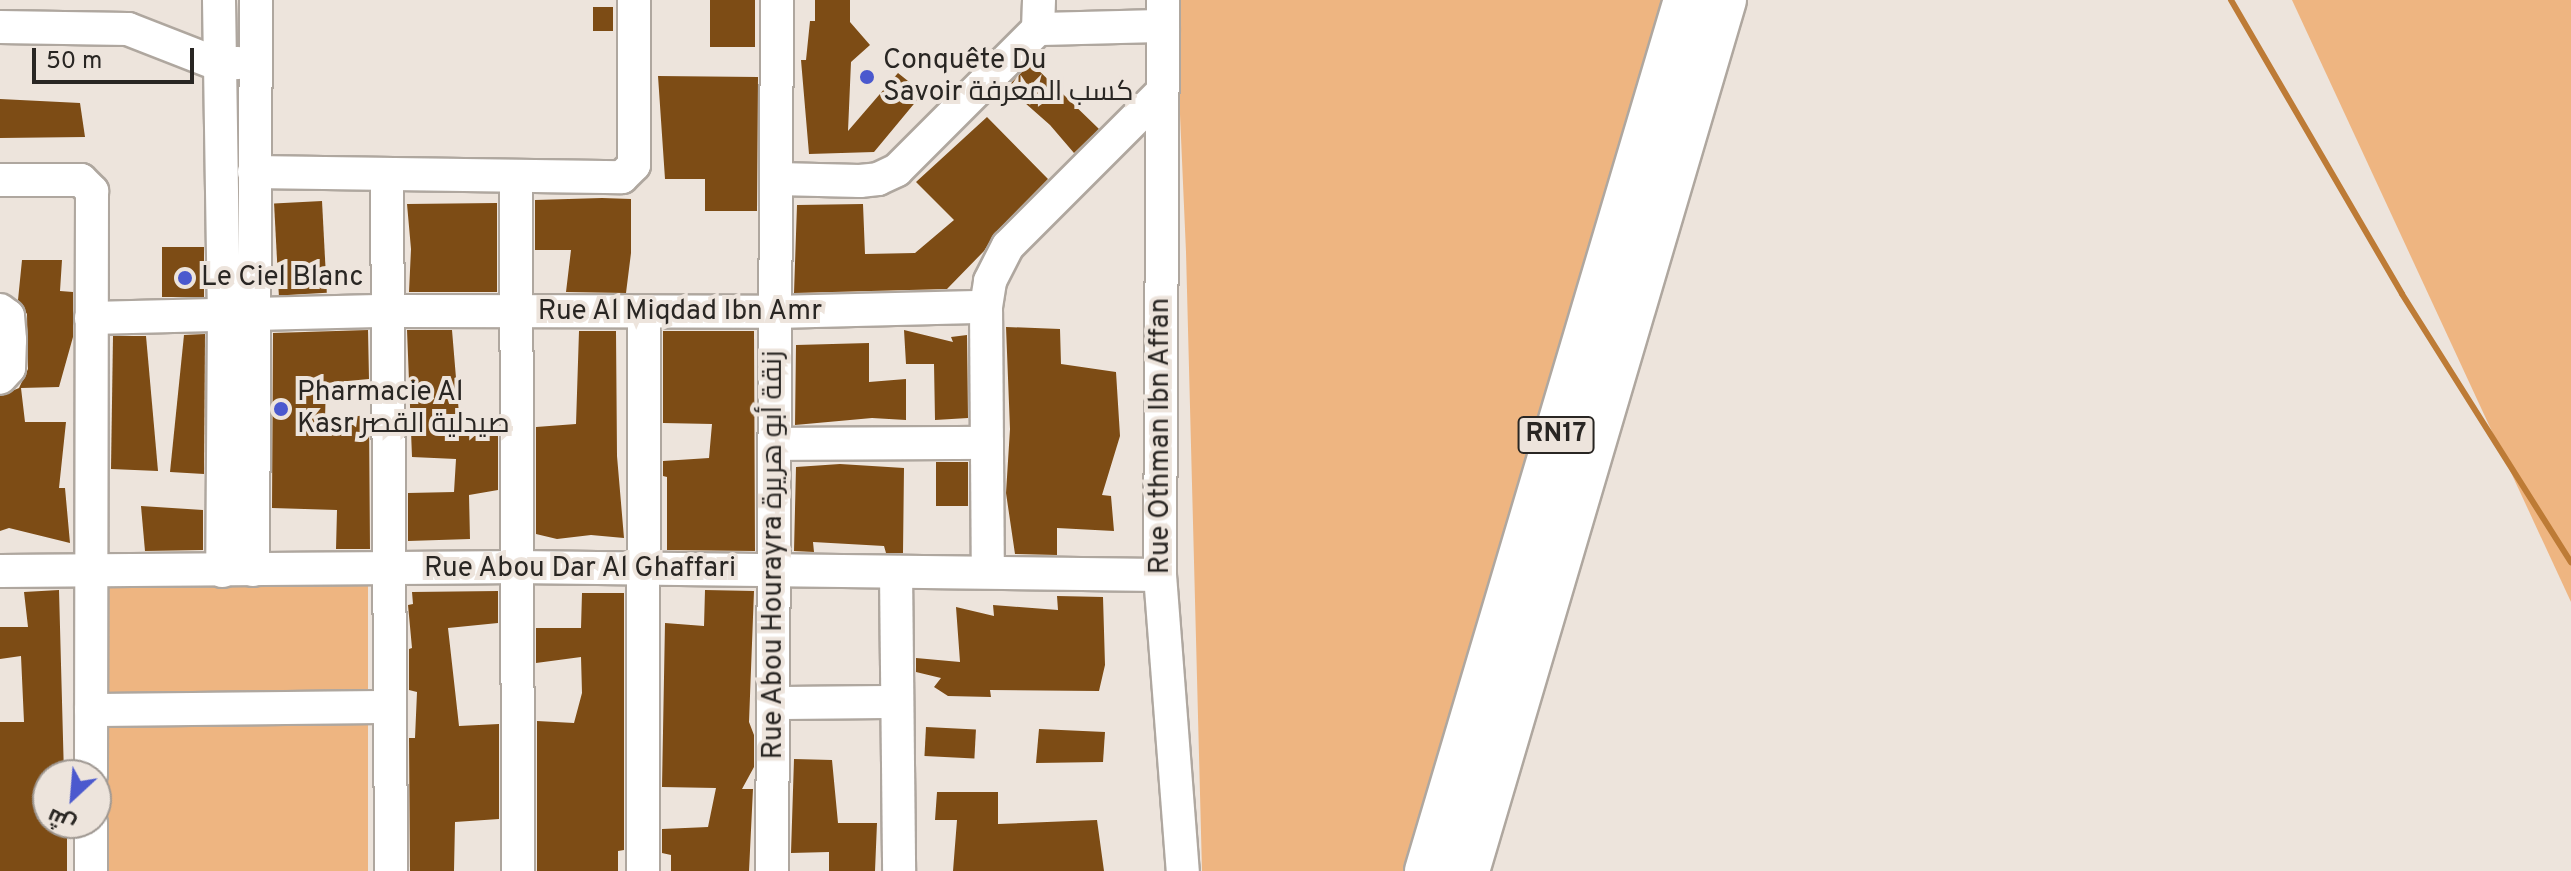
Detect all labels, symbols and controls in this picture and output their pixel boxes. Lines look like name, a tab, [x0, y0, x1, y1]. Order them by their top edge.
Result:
scale bar	[36, 32, 198, 82]
place label: Conquête Du Savoir كسب المعرفة	[883, 44, 1133, 110]
text: 50 m	[46, 47, 102, 77]
marker: Conquête Du Savoir كسب المعرفة	[858, 68, 876, 86]
place label: Le Ciel Blanc	[201, 261, 363, 295]
marker: Le Ciel Blanc	[176, 269, 194, 287]
street label: Rue Al Miqdad Ibn Amr	[537, 295, 823, 329]
street label: Rue Othman Ibn Affan	[1144, 297, 1178, 575]
street label: Rue Abou Hourayra زنقة أبو هريرة	[757, 350, 791, 760]
place label: Pharmacie Al Kasr صيدلية القصر	[297, 376, 510, 442]
marker: Pharmacie Al Kasr صيدلية القصر	[272, 400, 290, 418]
road number: RN17	[1516, 413, 1596, 457]
street label: Rue Abou Dar Al Ghaffari	[423, 552, 737, 586]
north arrow	[32, 759, 112, 839]
text: ش	[44, 801, 81, 838]

